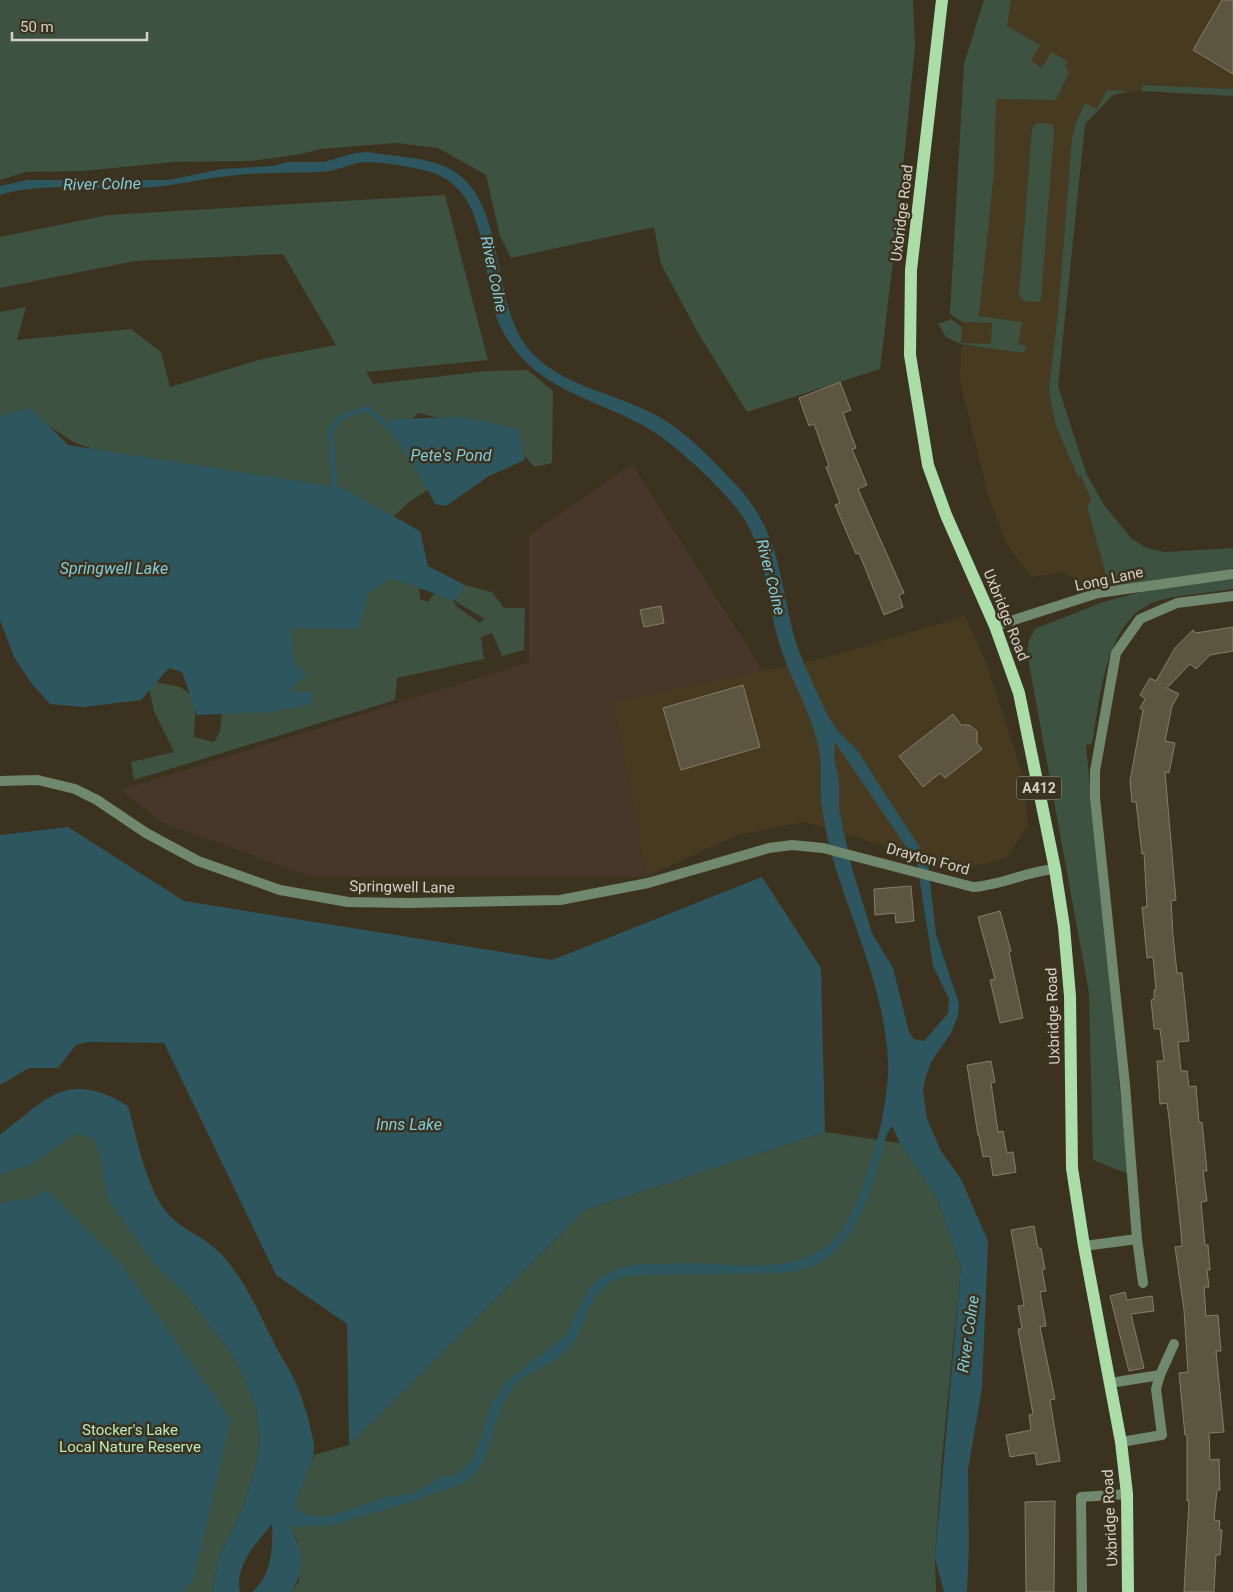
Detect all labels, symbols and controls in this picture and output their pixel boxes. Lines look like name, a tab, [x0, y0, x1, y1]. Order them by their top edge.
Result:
scale bar	[12, 10, 148, 42]
text: 50 m	[20, 18, 54, 36]
street label: Uxbridge Road	[887, 164, 917, 262]
water label: River Colne	[63, 174, 141, 194]
water label: River Colne	[477, 234, 511, 314]
water label: Pete's Pond	[411, 446, 492, 465]
water label: River Colne	[752, 537, 790, 617]
water label: Springwell Lake	[60, 559, 168, 578]
street label: Long Lane	[1073, 563, 1145, 595]
street label: Uxbridge Road	[979, 567, 1033, 663]
road number: A412	[1016, 776, 1062, 800]
street label: Drayton Ford	[885, 839, 971, 879]
street label: Springwell Lane	[349, 877, 455, 897]
street label: Uxbridge Road	[1042, 967, 1064, 1065]
water label: Inns Lake	[376, 1115, 442, 1134]
water label: River Colne	[953, 1294, 983, 1374]
park label: Stocker's Lake Local Nature Reserve	[59, 1421, 201, 1456]
street label: Uxbridge Road	[1098, 1469, 1122, 1567]

